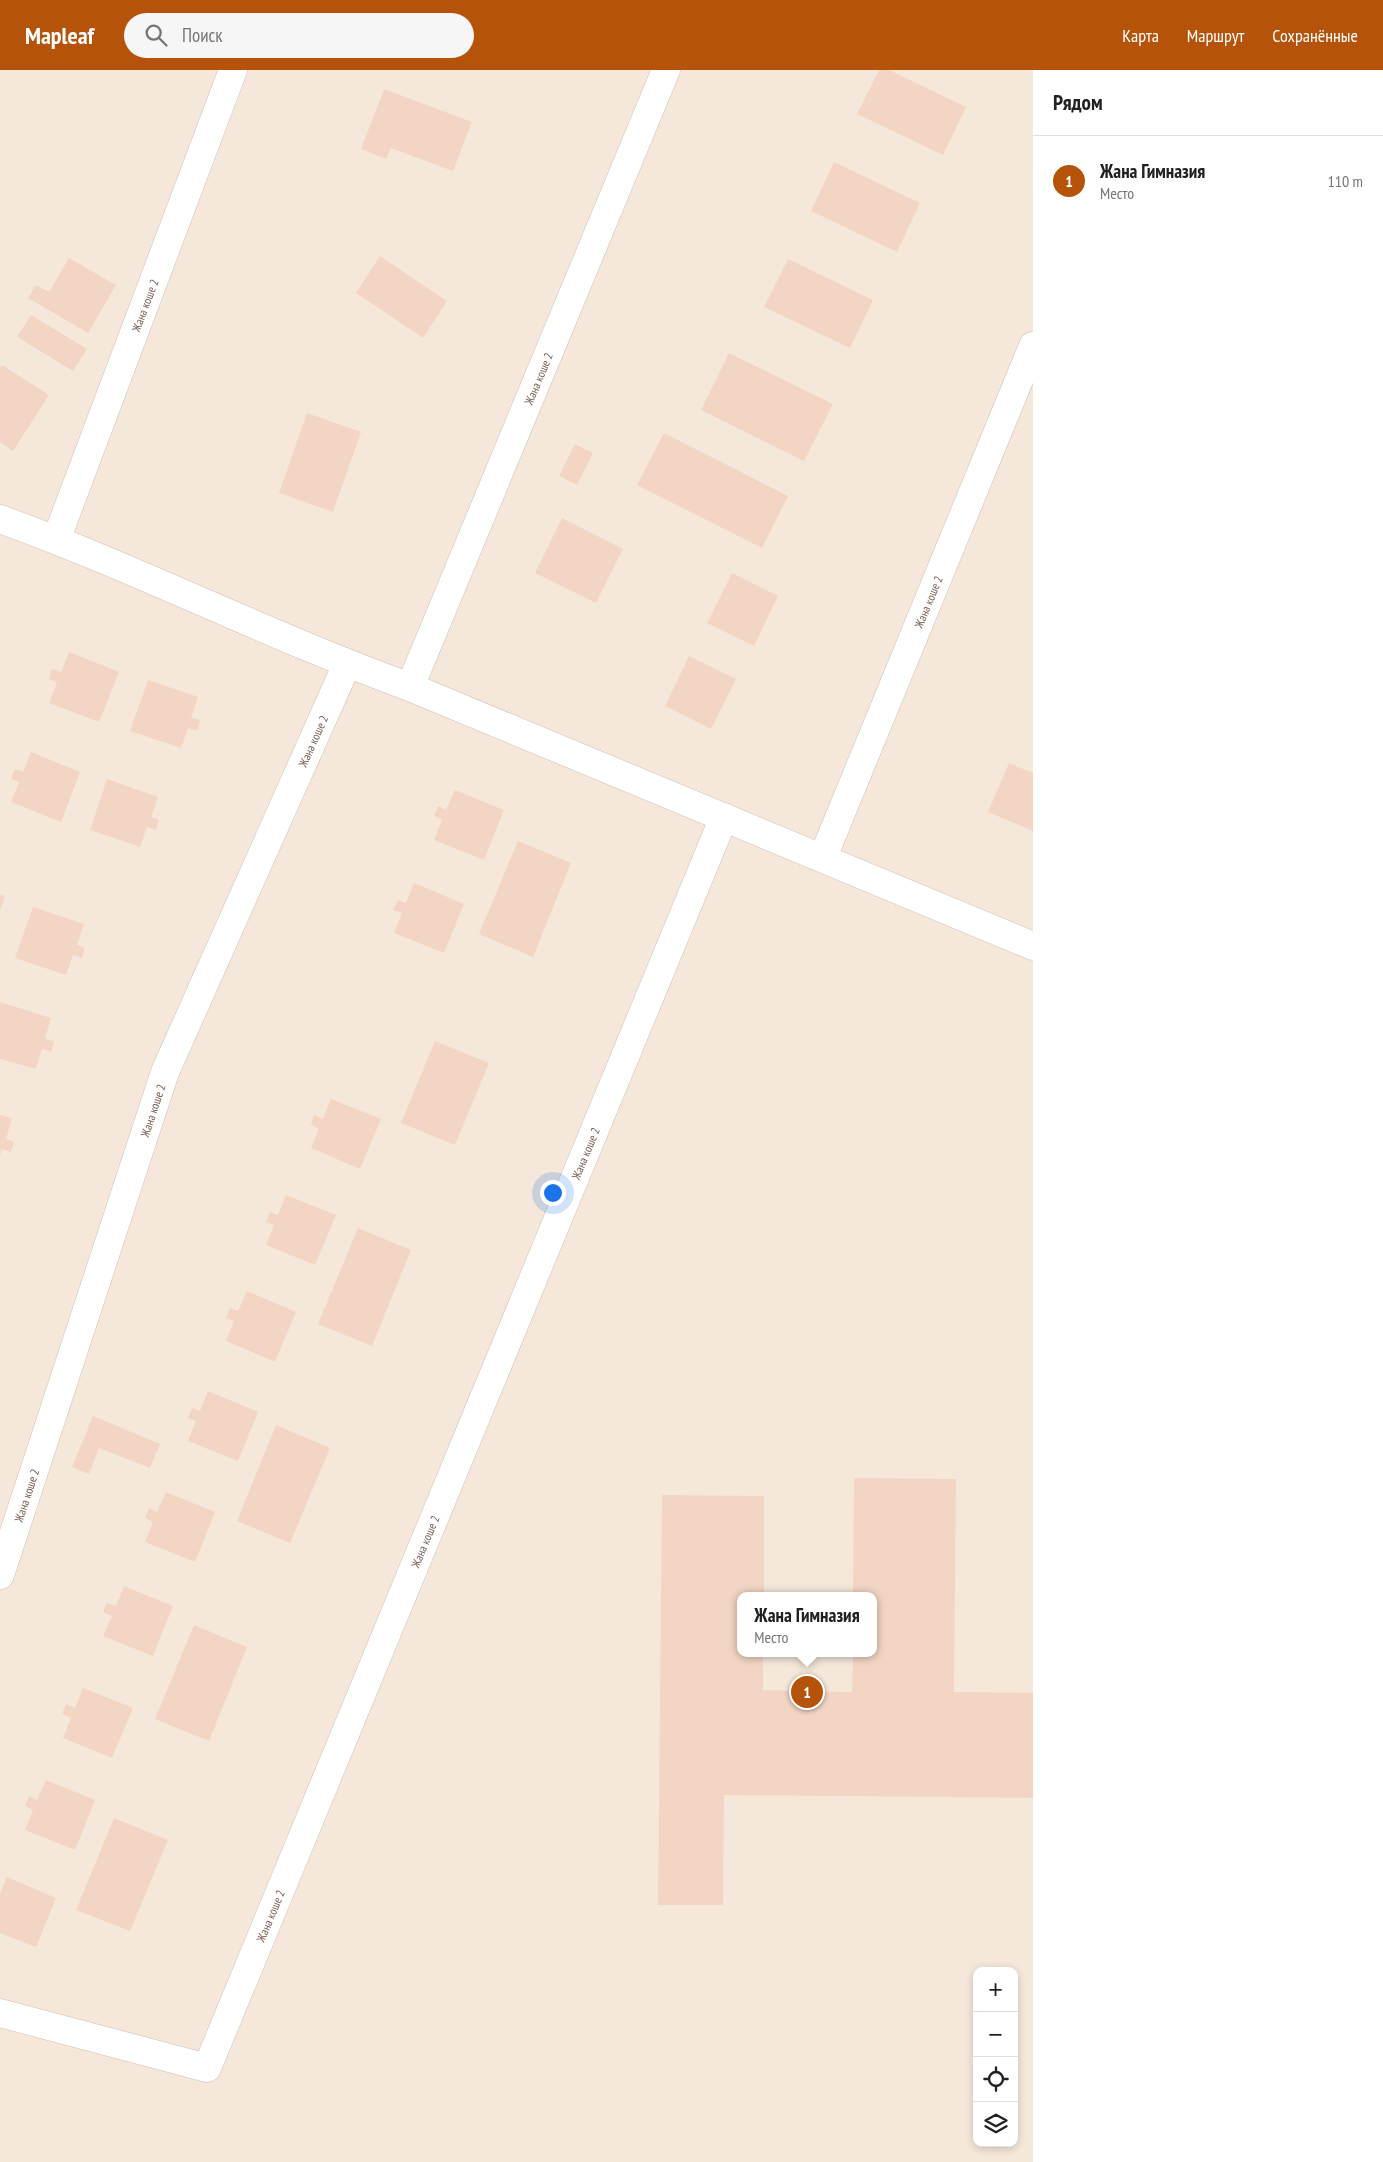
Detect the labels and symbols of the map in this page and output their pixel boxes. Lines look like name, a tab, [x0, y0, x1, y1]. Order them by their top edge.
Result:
street label: Жана коше 2	[127, 277, 161, 334]
street label: Жана коше 2	[520, 350, 555, 408]
street label: Жана коше 2	[910, 573, 945, 631]
street label: Жана коше 2	[294, 713, 331, 770]
street label: Жана коше 2	[136, 1082, 168, 1140]
street label: Жана коше 2	[567, 1125, 602, 1182]
your location	[540, 1180, 566, 1206]
street label: Жана коше 2	[10, 1467, 42, 1525]
street label: Жана коше 2	[407, 1513, 442, 1571]
pin: 1	[791, 1673, 823, 1711]
street label: Жана коше 2	[252, 1887, 287, 1945]

